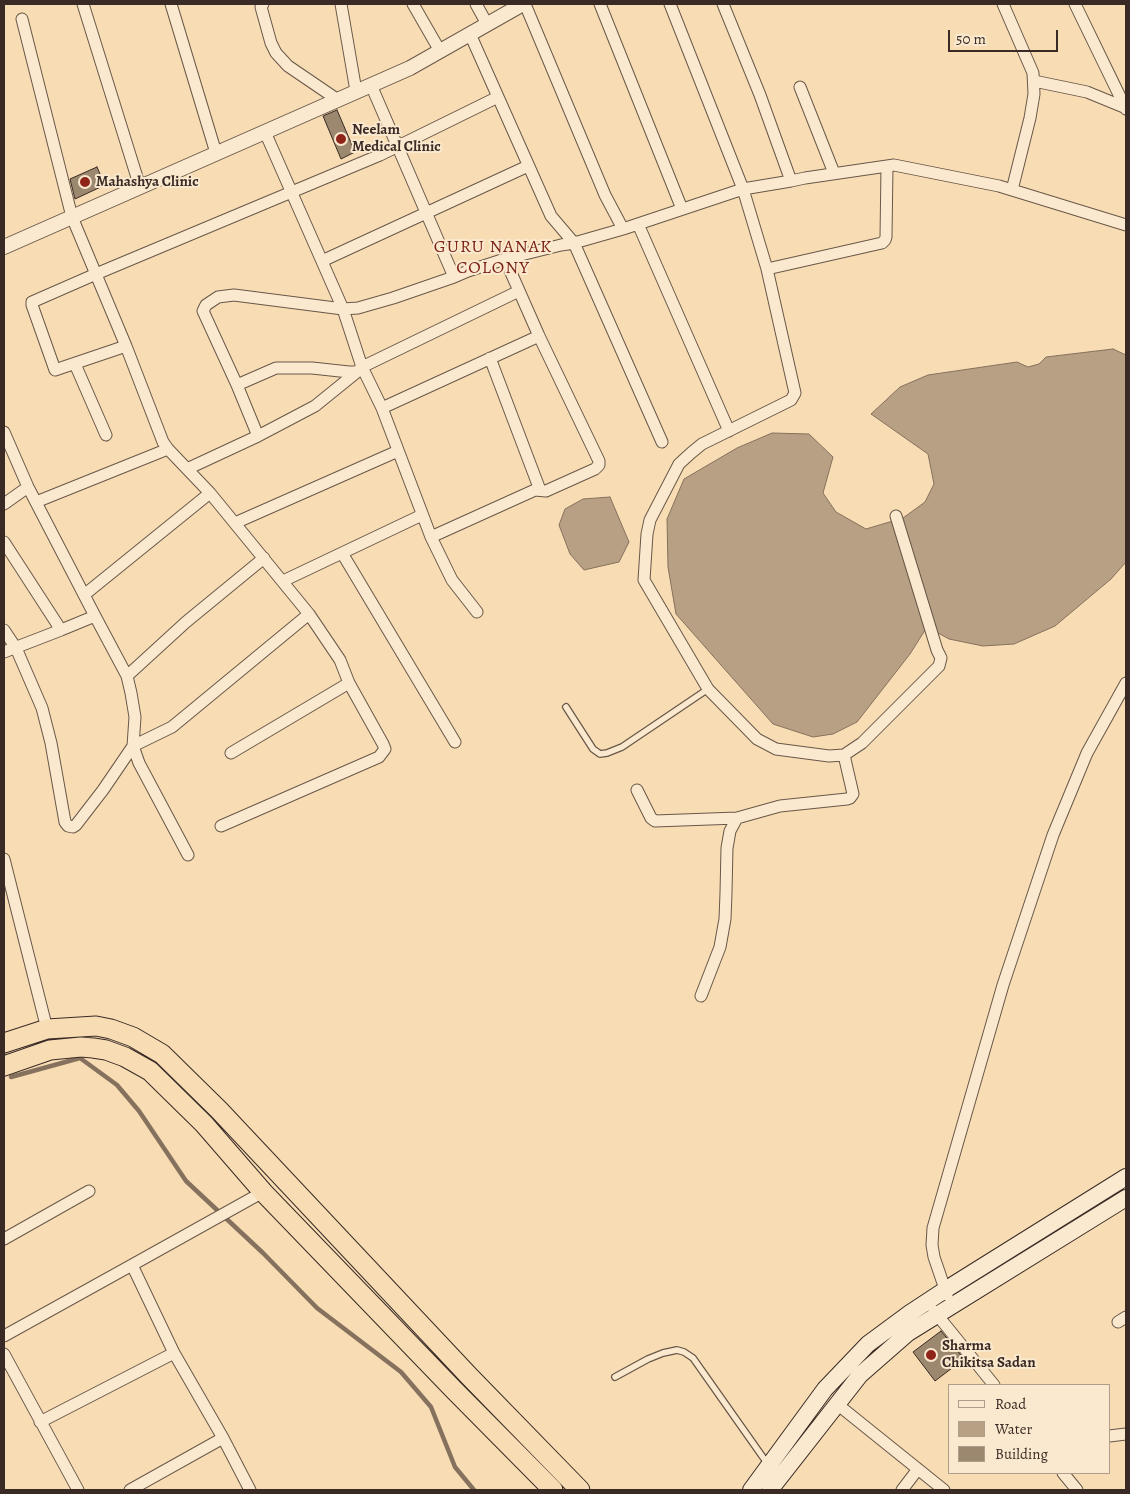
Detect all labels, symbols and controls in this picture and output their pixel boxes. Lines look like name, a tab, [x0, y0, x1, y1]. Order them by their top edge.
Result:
scale bar	[950, 20, 1060, 52]
text: 50 m	[956, 29, 986, 49]
place label: Neelam Medical Clinic	[352, 121, 441, 156]
marker: Neelam Medical Clinic	[334, 132, 348, 146]
place label: Mahashya Clinic	[96, 173, 199, 191]
marker: Mahashya Clinic	[78, 175, 92, 189]
district label: GURU NANAK COLONY	[432, 237, 554, 280]
place label: Sharma Chikitsa Sadan	[942, 1337, 1036, 1372]
marker: Sharma Chikitsa Sadan	[924, 1348, 938, 1362]
legend	[948, 1384, 1110, 1474]
text: Road	[995, 1394, 1026, 1414]
text: Water	[995, 1419, 1032, 1439]
text: Building	[995, 1444, 1048, 1464]

